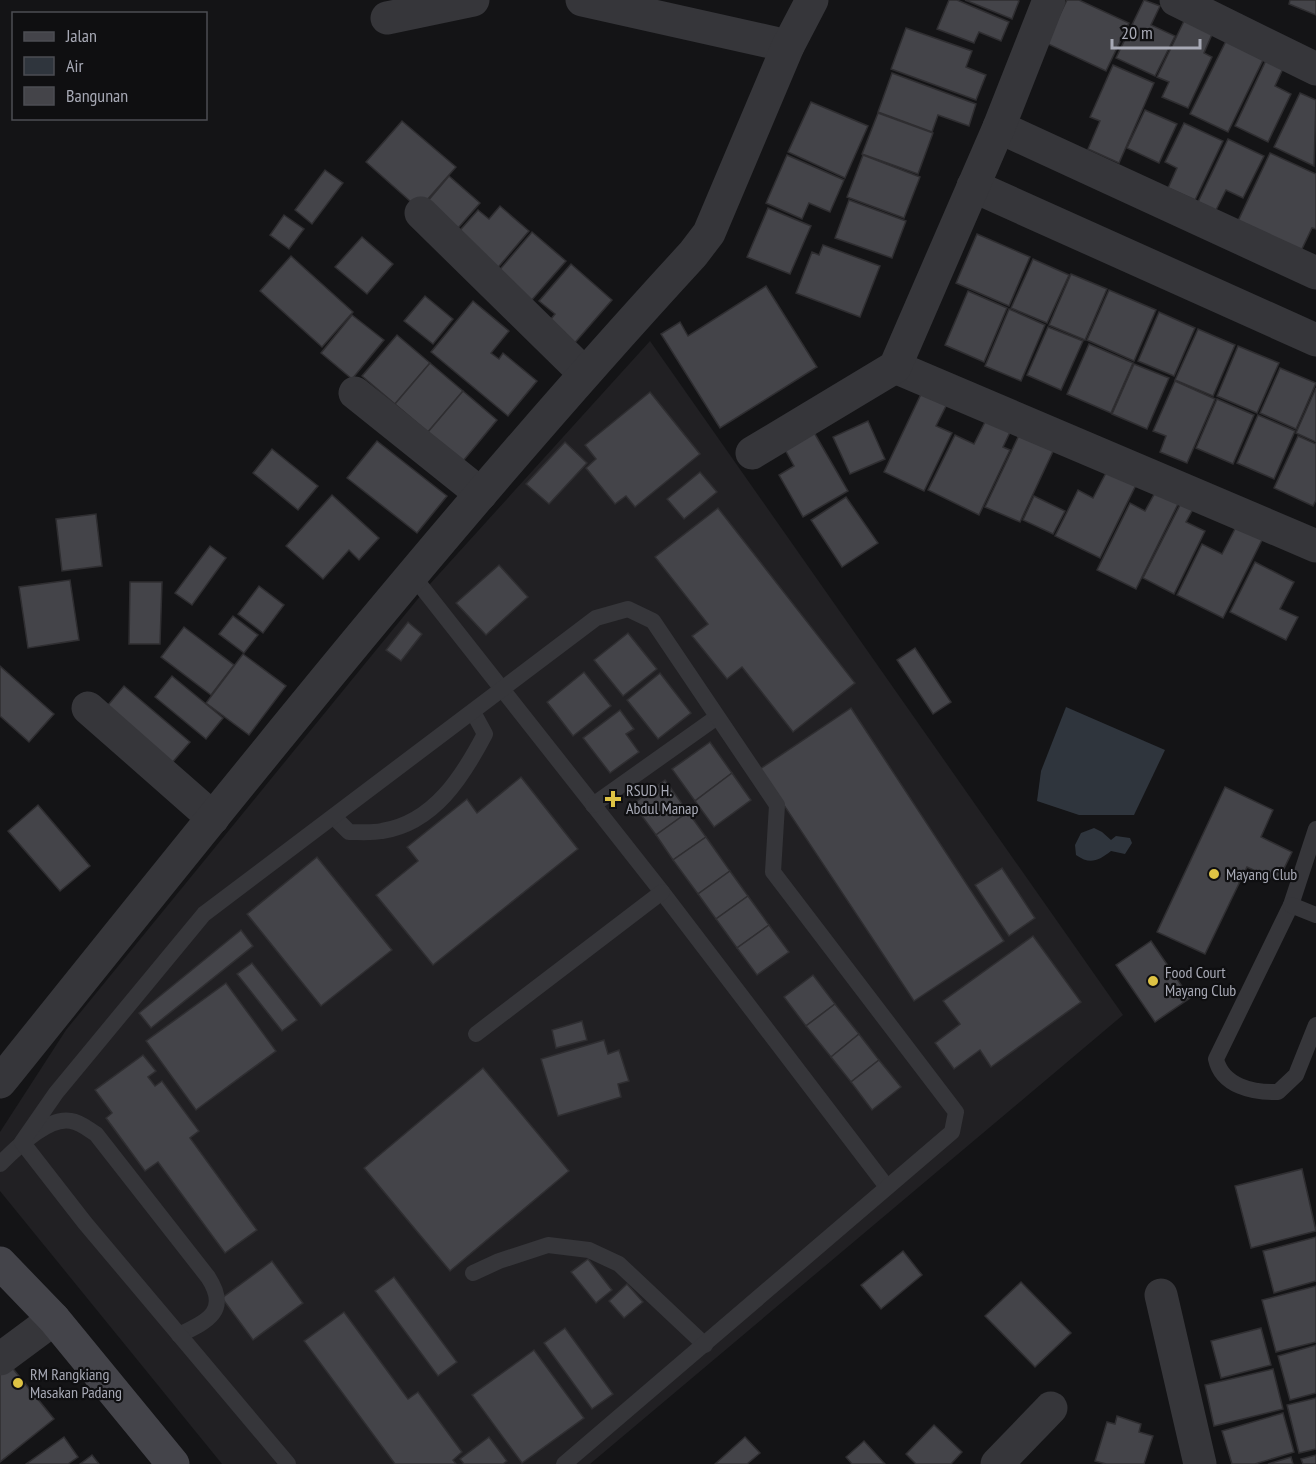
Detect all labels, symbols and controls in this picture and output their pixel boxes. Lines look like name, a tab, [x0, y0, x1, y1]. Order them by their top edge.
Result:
legend	[12, 12, 207, 120]
scale bar	[1112, 12, 1200, 50]
text: 20 m	[1121, 21, 1153, 44]
text: Jalan	[65, 24, 97, 47]
text: Air	[66, 54, 83, 77]
text: Bangunan	[66, 84, 128, 107]
place label: RSUD H. Abdul Manap	[626, 780, 699, 818]
marker: RSUD H. Abdul Manap	[604, 790, 622, 808]
place label: Mayang Club	[1226, 864, 1297, 884]
marker: Mayang Club	[1207, 867, 1221, 881]
place label: Food Court Mayang Club	[1165, 962, 1236, 1000]
marker: Food Court Mayang Club	[1146, 974, 1160, 988]
place label: RM Rangkiang Masakan Padang	[30, 1364, 122, 1402]
marker: RM Rangkiang Masakan Padang	[11, 1376, 25, 1390]

